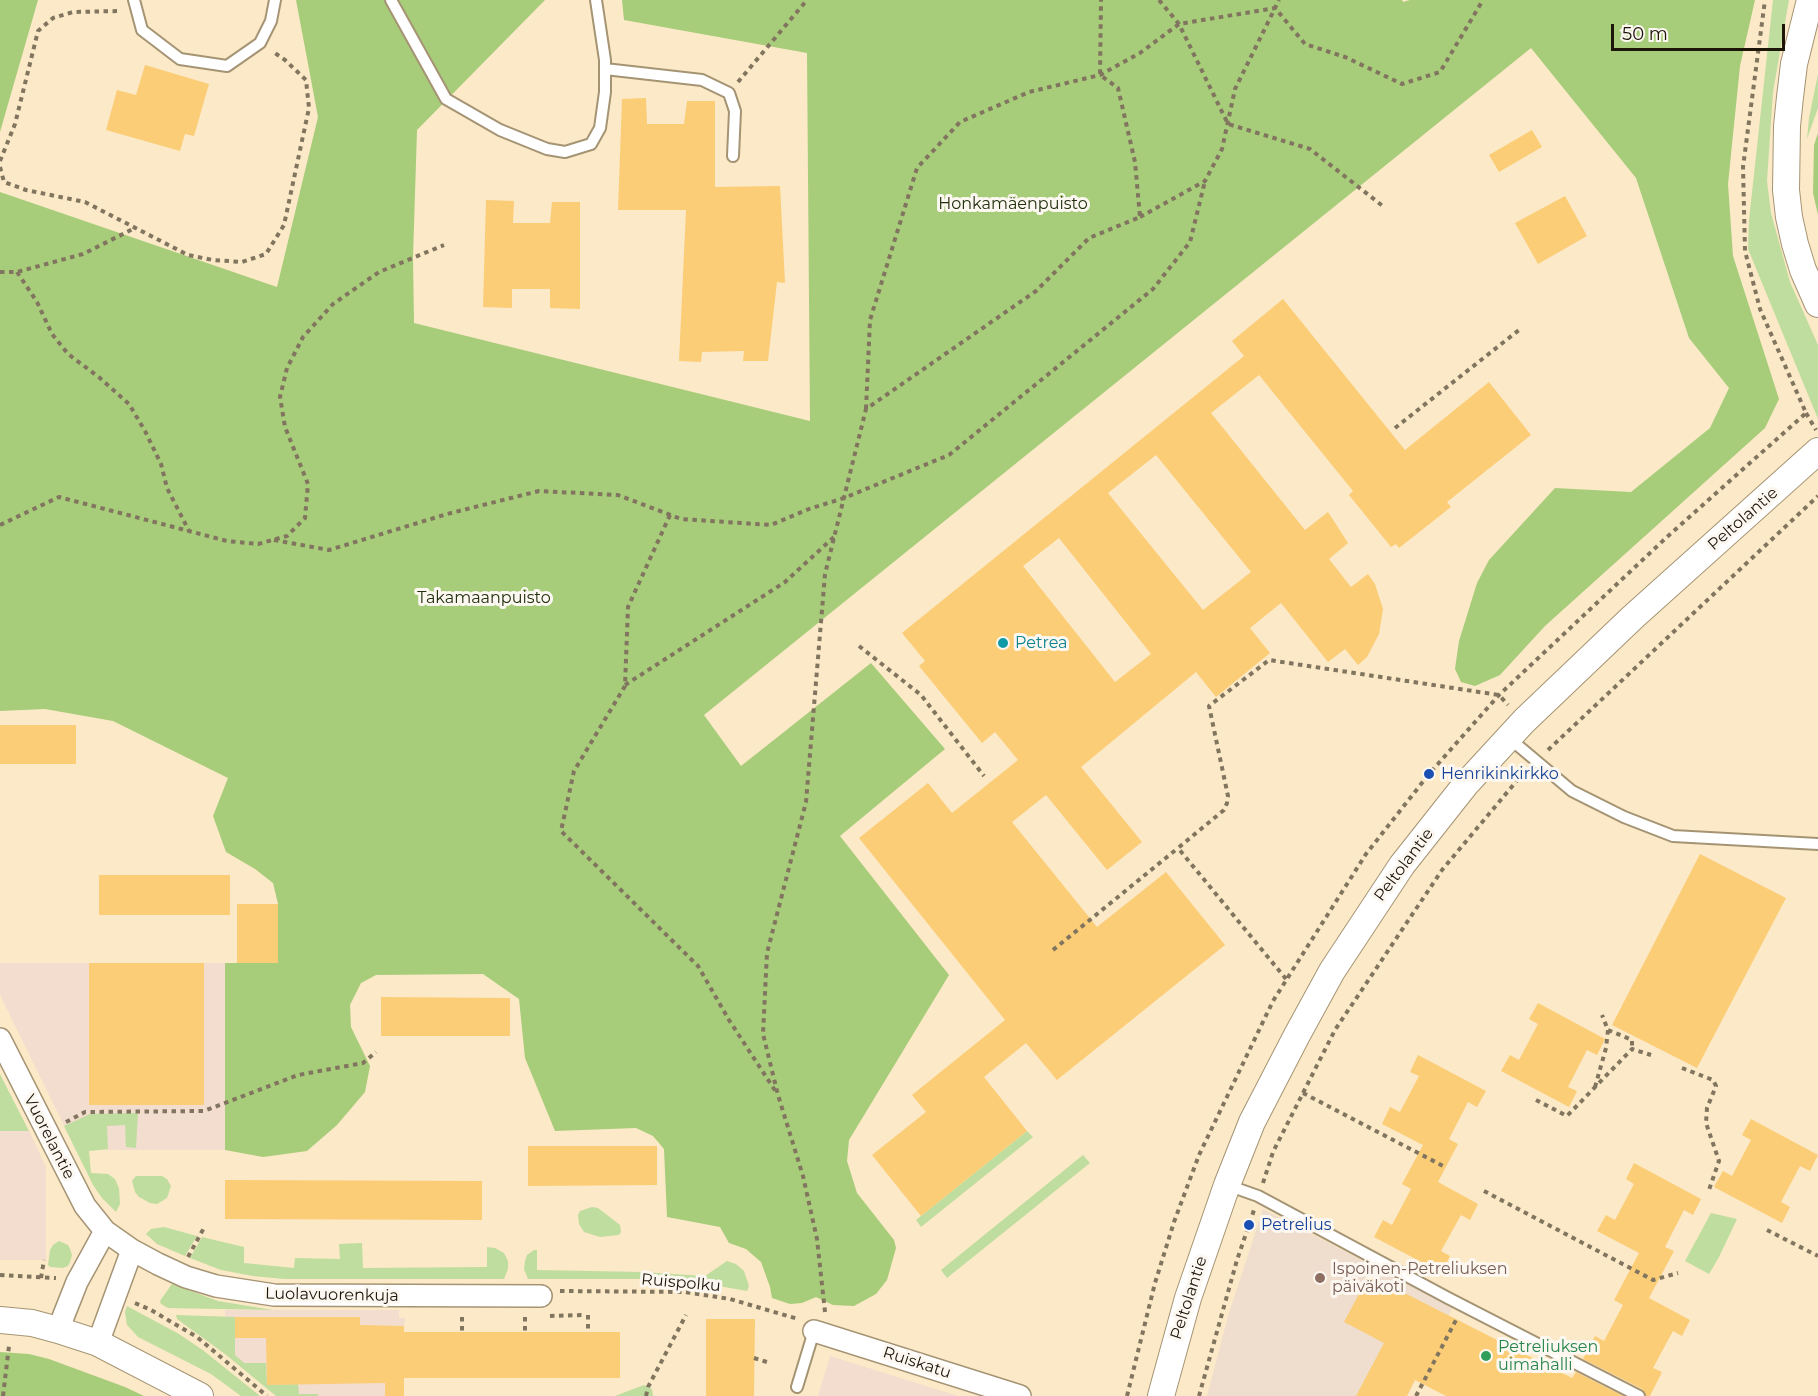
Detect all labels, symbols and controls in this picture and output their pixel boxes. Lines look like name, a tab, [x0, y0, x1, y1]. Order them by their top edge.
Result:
scale bar	[1614, 12, 1788, 50]
text: 50 m	[1622, 23, 1668, 45]
park label: Honkamäenpuisto	[938, 194, 1088, 214]
street label: Peltolantie	[1704, 483, 1782, 555]
park label: Takamaanpuisto	[417, 588, 551, 608]
place label: Petrea	[1015, 633, 1068, 653]
marker: Petrea	[996, 636, 1010, 650]
place label: Henrikinkirkko	[1441, 764, 1559, 784]
marker: Henrikinkirkko	[1422, 767, 1436, 781]
street label: Peltolantie	[1370, 825, 1438, 905]
street label: Vuorelantie	[19, 1091, 79, 1183]
place label: Petrelius	[1261, 1215, 1331, 1235]
marker: Petrelius	[1242, 1218, 1256, 1232]
street label: Peltolantie	[1167, 1254, 1211, 1342]
place label: Ispoinen-Petreliuksen päiväkoti	[1332, 1259, 1508, 1297]
street label: Ruispolku	[640, 1270, 722, 1296]
marker: Ispoinen-Petreliuksen päiväkoti	[1313, 1271, 1327, 1285]
street label: Luolavuorenkuja	[265, 1284, 399, 1306]
place label: Petreliuksen uimahalli	[1498, 1337, 1598, 1375]
street label: Ruiskatu	[880, 1343, 954, 1383]
marker: Petreliuksen uimahalli	[1479, 1349, 1493, 1363]

